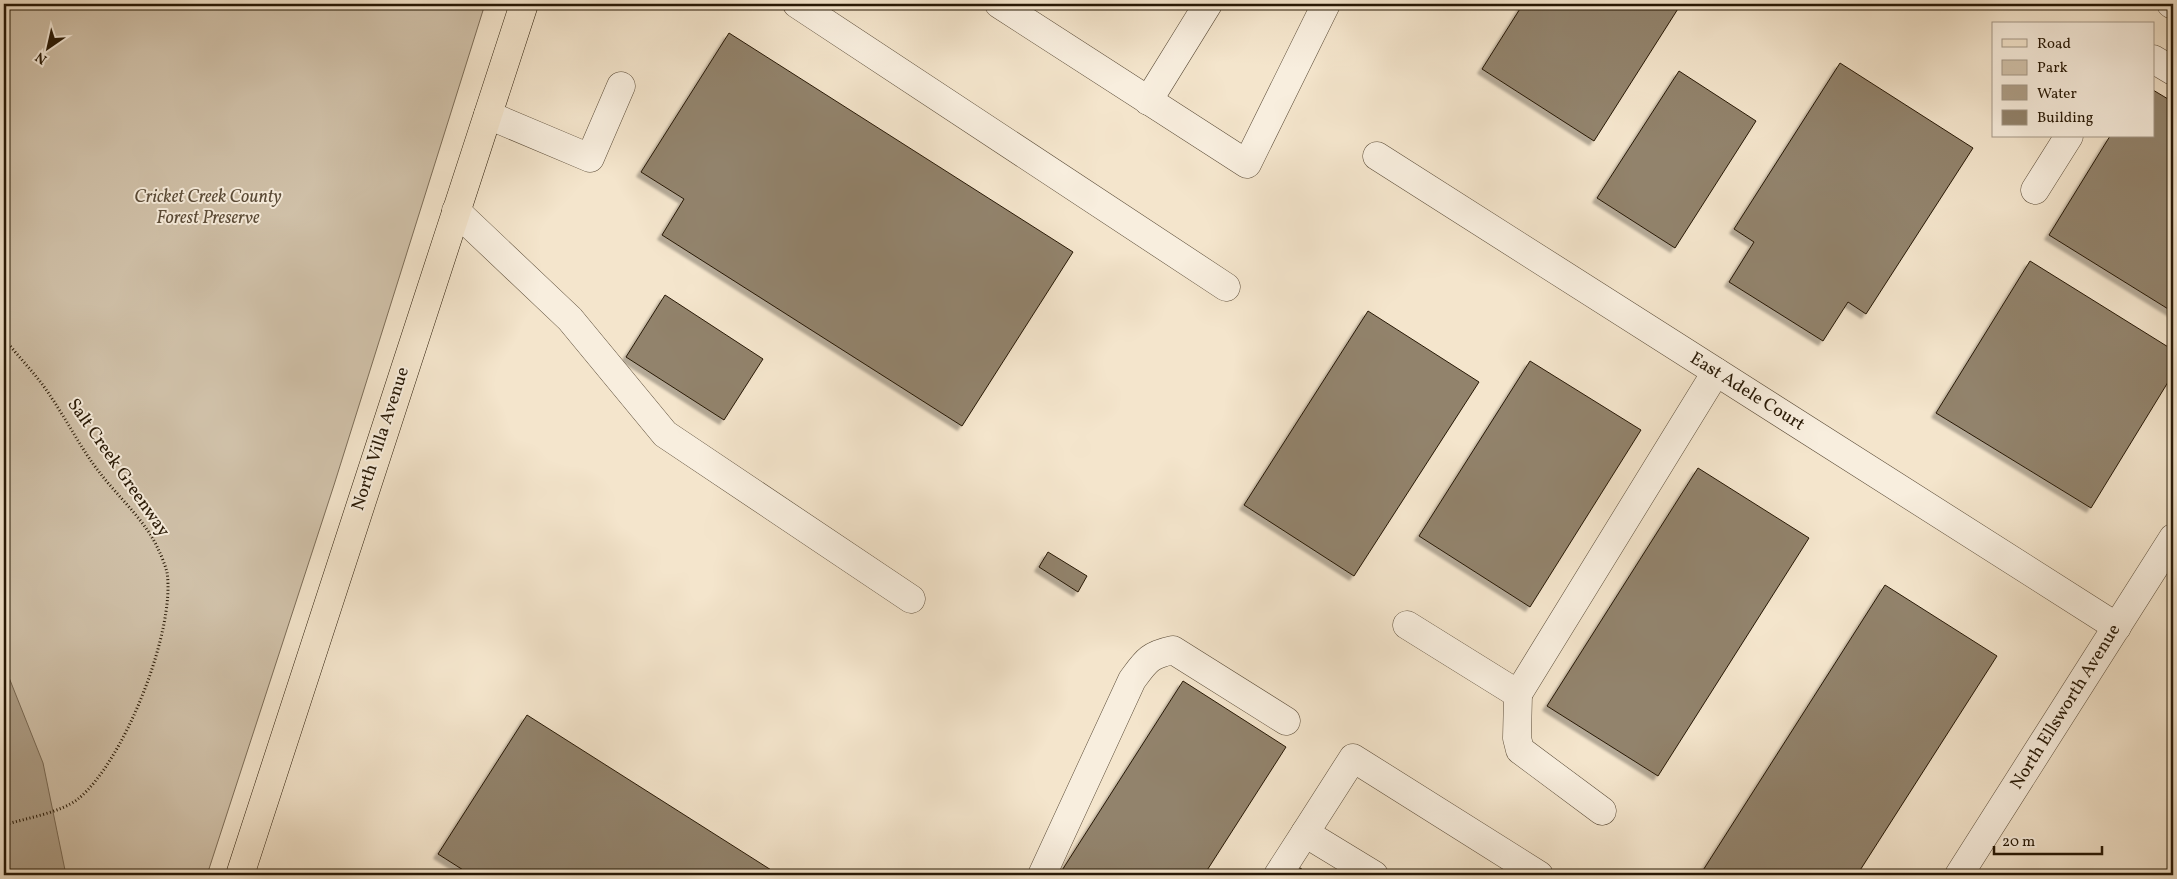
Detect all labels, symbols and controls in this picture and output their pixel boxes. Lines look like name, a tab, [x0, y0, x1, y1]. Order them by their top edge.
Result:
north arrow	[22, 22, 72, 72]
legend	[1992, 22, 2154, 138]
text: Road	[2037, 34, 2071, 55]
text: N	[32, 47, 51, 68]
text: Park	[2037, 58, 2068, 79]
text: Water	[2037, 84, 2077, 105]
text: Building	[2037, 108, 2094, 129]
park label: Cricket Creek County Forest Preserve	[134, 185, 282, 231]
street label: East Adele Court	[1685, 347, 1809, 437]
street label: North Villa Avenue	[346, 364, 416, 514]
street label: Salt Creek Greenway	[61, 394, 175, 542]
street label: North Ellsworth Avenue	[2005, 620, 2127, 794]
scale bar	[1994, 824, 2102, 856]
text: 20 m	[2002, 832, 2035, 853]

